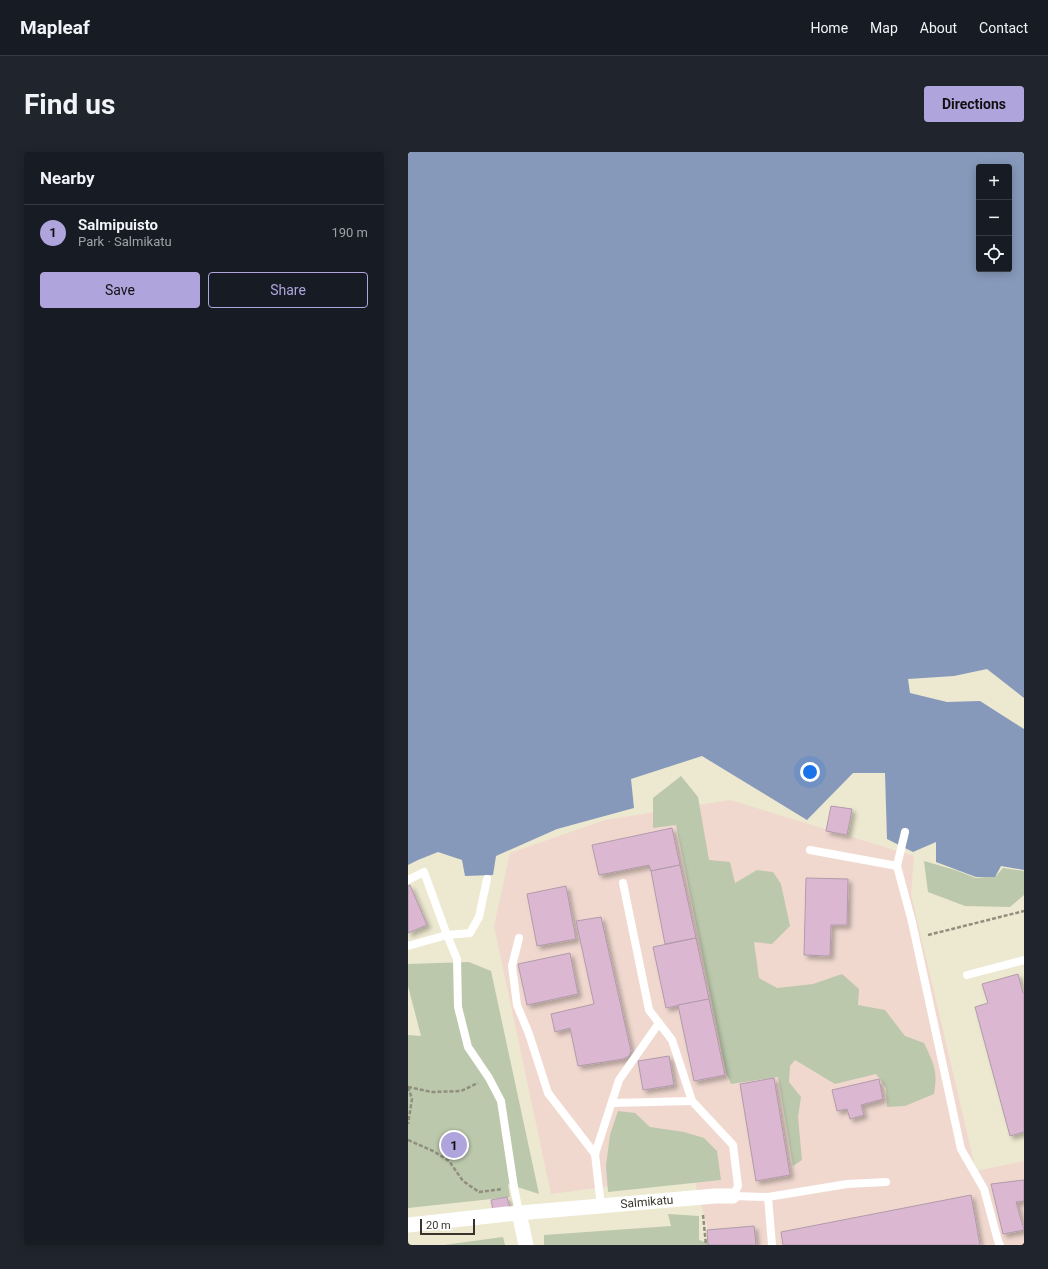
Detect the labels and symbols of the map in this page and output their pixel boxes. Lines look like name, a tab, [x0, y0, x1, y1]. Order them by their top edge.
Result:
your location	[800, 762, 820, 782]
pin: 1	[441, 1130, 467, 1160]
street label: Salmikatu	[620, 1193, 674, 1211]
scale bar	[420, 1217, 475, 1236]

